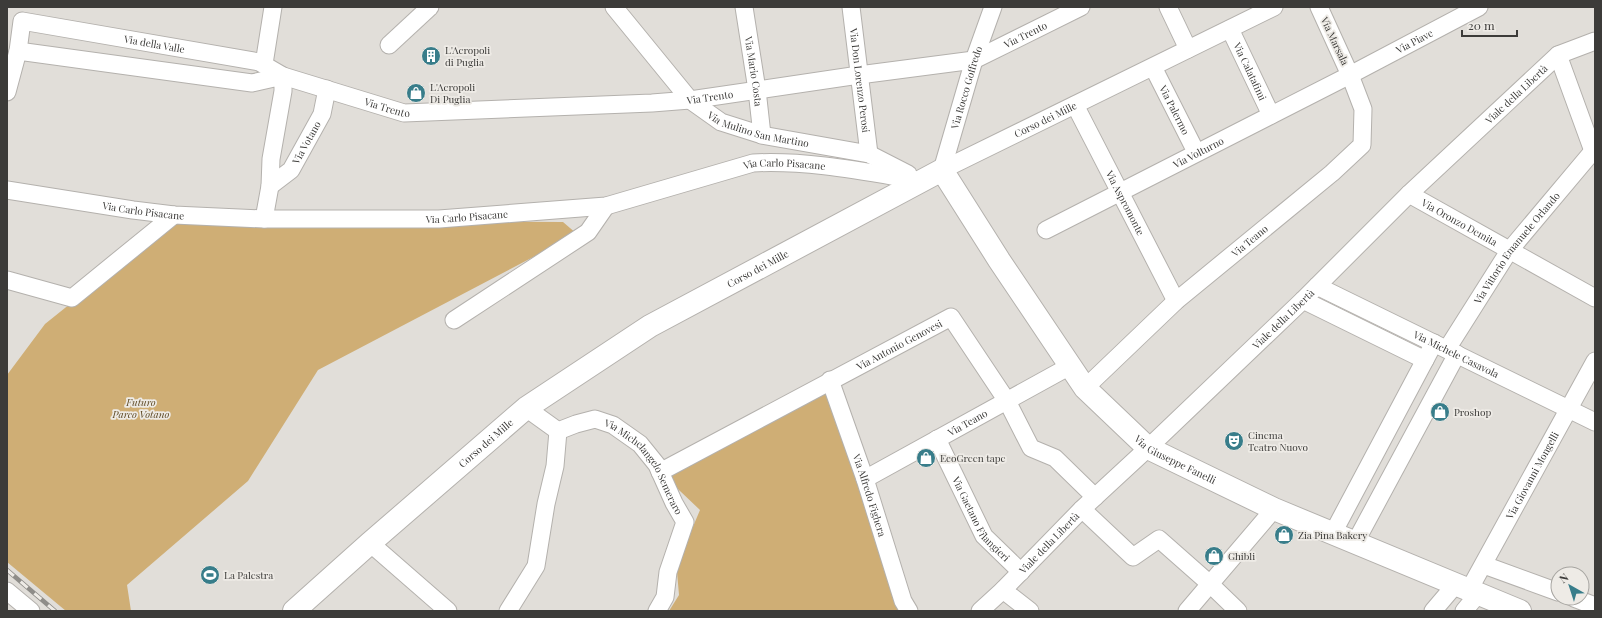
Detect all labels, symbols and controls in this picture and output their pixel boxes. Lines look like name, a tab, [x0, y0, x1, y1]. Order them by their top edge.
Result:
scale bar	[1462, 12, 1517, 38]
street label: Via Marsala	[1317, 14, 1352, 67]
text: 20 m	[1468, 17, 1495, 33]
street label: Via Trento	[1000, 18, 1050, 52]
street label: Via Piave	[1393, 26, 1435, 57]
street label: Via Don Lorenzo Perosi	[847, 27, 873, 133]
street label: Via della Valle	[122, 32, 186, 56]
street label: Via Mario Costa	[742, 34, 766, 107]
street label: Via Calatafimi	[1230, 39, 1270, 103]
place label: L'Acropoli di Puglia	[445, 43, 490, 69]
street label: Via Rocco Goffredo	[947, 44, 986, 131]
building icon: L'Acropoli di Puglia	[420, 45, 442, 67]
street label: Viale della Libertà	[1481, 61, 1551, 127]
place label: L'Acropoli Di Puglia	[430, 80, 475, 106]
shop icon: L'Acropoli Di Puglia	[405, 82, 427, 104]
street label: Via Palermo	[1156, 82, 1193, 137]
street label: Via Trento	[685, 87, 735, 107]
street label: Via Trento	[362, 94, 411, 120]
street label: Corso dei Mille	[1012, 98, 1079, 141]
street label: Via Mulino San Martino	[704, 107, 811, 150]
street label: Via Votano	[288, 118, 324, 167]
street label: Via Volturno	[1170, 133, 1227, 172]
street label: Via Carlo Pisacane	[741, 156, 826, 173]
street label: Via Aspromonte	[1102, 167, 1148, 238]
street label: Via Vittorio Emanuele Orlando	[1470, 188, 1563, 307]
street label: Via Oronzo Demita	[1418, 195, 1500, 249]
street label: Via Carlo Pisacane	[101, 198, 185, 222]
street label: Via Carlo Pisacane	[425, 207, 509, 226]
street label: Via Teano	[1228, 221, 1271, 260]
street label: Corso dei Mille	[724, 246, 791, 291]
street label: Viale della Libertà	[1248, 286, 1317, 353]
street label: Via Antonio Genovesi	[853, 316, 944, 374]
street label: Via Michele Casavola	[1410, 327, 1501, 381]
park label: Futuro Parco Votano	[112, 395, 170, 421]
shop icon: Proshop	[1429, 401, 1451, 423]
place label: Proshop	[1454, 405, 1491, 419]
street label: Via Teano	[944, 406, 990, 440]
street label: Corso dei Mille	[455, 415, 516, 470]
street label: Via Michelangelo Semeraro	[602, 415, 686, 517]
place label: Cinema Teatro Nuovo	[1248, 428, 1309, 454]
street label: Via Giovanni Mongelli	[1502, 429, 1562, 522]
theatre icon: Cinema Teatro Nuovo	[1223, 430, 1245, 452]
street label: Via Giuseppe Fanelli	[1131, 431, 1218, 487]
shop icon: EcoGreen tape	[915, 447, 937, 469]
street label: Via Alfredo Fighera	[849, 451, 890, 538]
place label: EcoGreen tape	[940, 451, 1006, 465]
street label: Via Gaetano Filangieri	[949, 473, 1013, 565]
street label: Viale della Libertà	[1015, 509, 1082, 577]
shop icon: Zia Pina Bakery	[1273, 524, 1295, 546]
place label: Zia Pina Bakery	[1298, 528, 1367, 542]
shop icon: Ghibli	[1203, 545, 1225, 567]
place label: Ghibli	[1228, 549, 1255, 563]
sports icon: La Palestra	[199, 564, 221, 586]
north arrow	[1550, 566, 1590, 606]
place label: La Palestra	[224, 568, 273, 582]
text: N	[1556, 569, 1571, 586]

